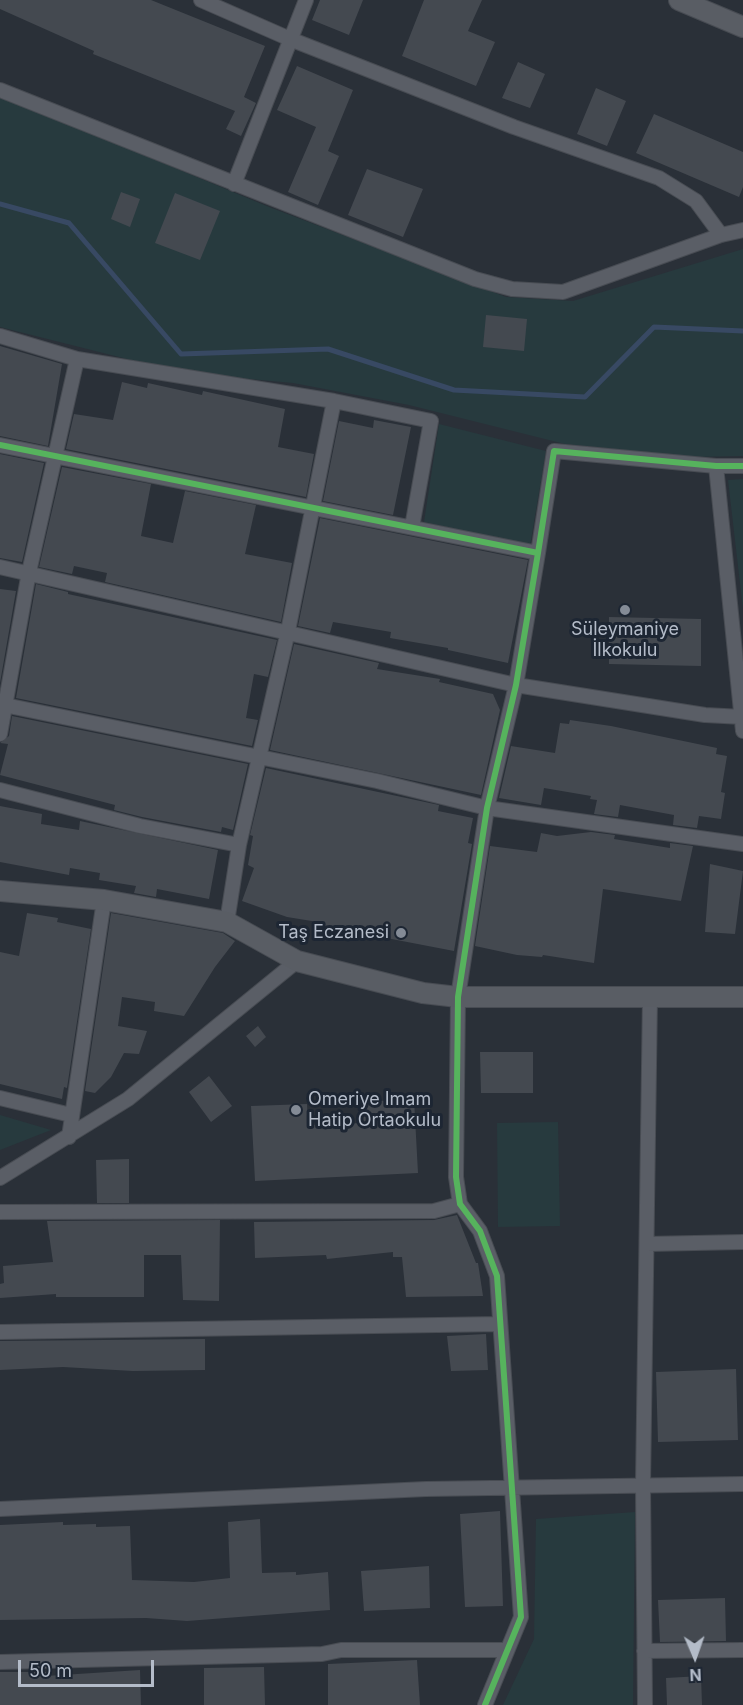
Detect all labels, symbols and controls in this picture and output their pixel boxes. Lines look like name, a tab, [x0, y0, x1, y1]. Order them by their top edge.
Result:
marker: Süleymaniye İlkokulu	[618, 603, 632, 617]
place label: Süleymaniye İlkokulu	[571, 619, 679, 662]
place label: Taş Eczanesi	[278, 922, 389, 944]
marker: Taş Eczanesi	[394, 926, 408, 940]
place label: Omeriye Imam Hatip Ortaokulu	[308, 1089, 441, 1132]
marker: Omeriye Imam Hatip Ortaokulu	[289, 1103, 303, 1117]
north arrow	[665, 1627, 725, 1687]
scale bar	[21, 1648, 158, 1686]
text: 50 m	[29, 1660, 72, 1681]
text: N	[689, 1665, 702, 1685]

